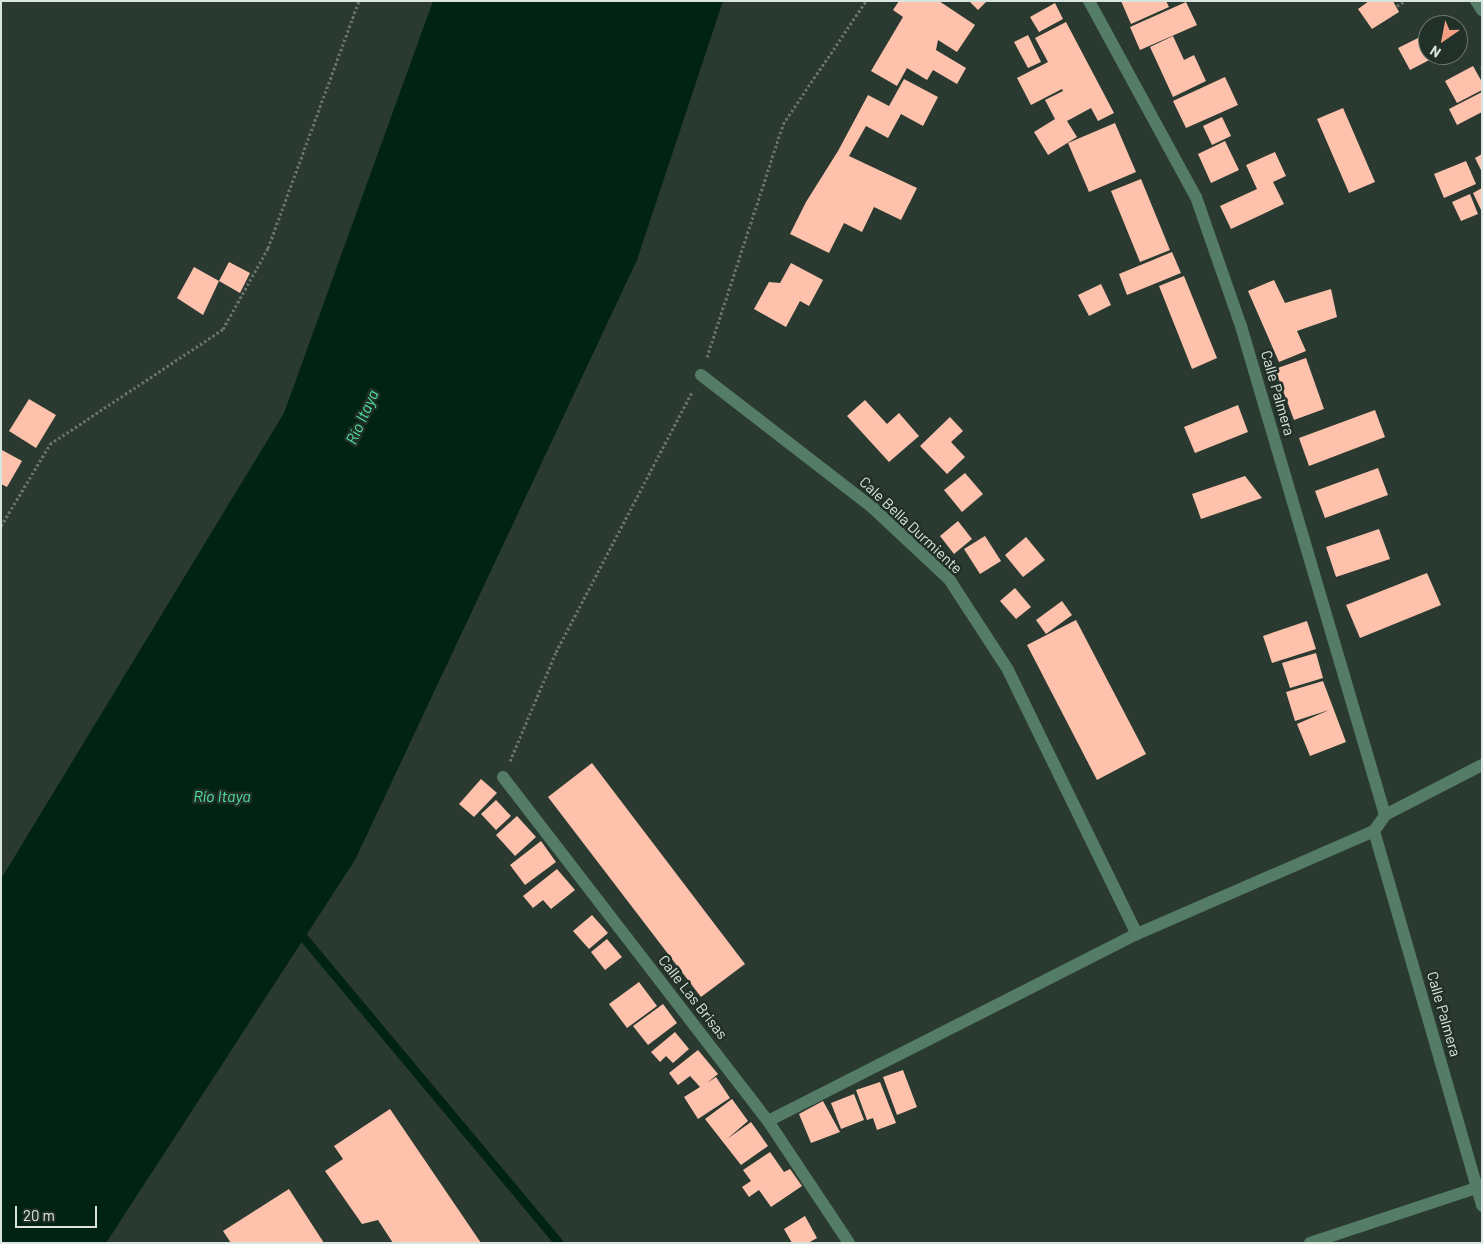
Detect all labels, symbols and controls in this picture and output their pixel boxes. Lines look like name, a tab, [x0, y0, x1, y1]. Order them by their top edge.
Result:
north arrow	[1418, 15, 1468, 65]
text: N	[1427, 42, 1444, 62]
street label: Calle Palmera	[1257, 348, 1299, 438]
water label: Río Itaya	[342, 387, 382, 447]
street label: Cale Bella Durmiente	[856, 473, 966, 577]
water label: Río Itaya	[193, 786, 251, 806]
street label: Calle Las Brisas	[655, 951, 731, 1043]
street label: Calle Palmera	[1423, 969, 1465, 1059]
scale bar	[18, 1196, 100, 1228]
text: 20 m	[23, 1206, 55, 1224]

